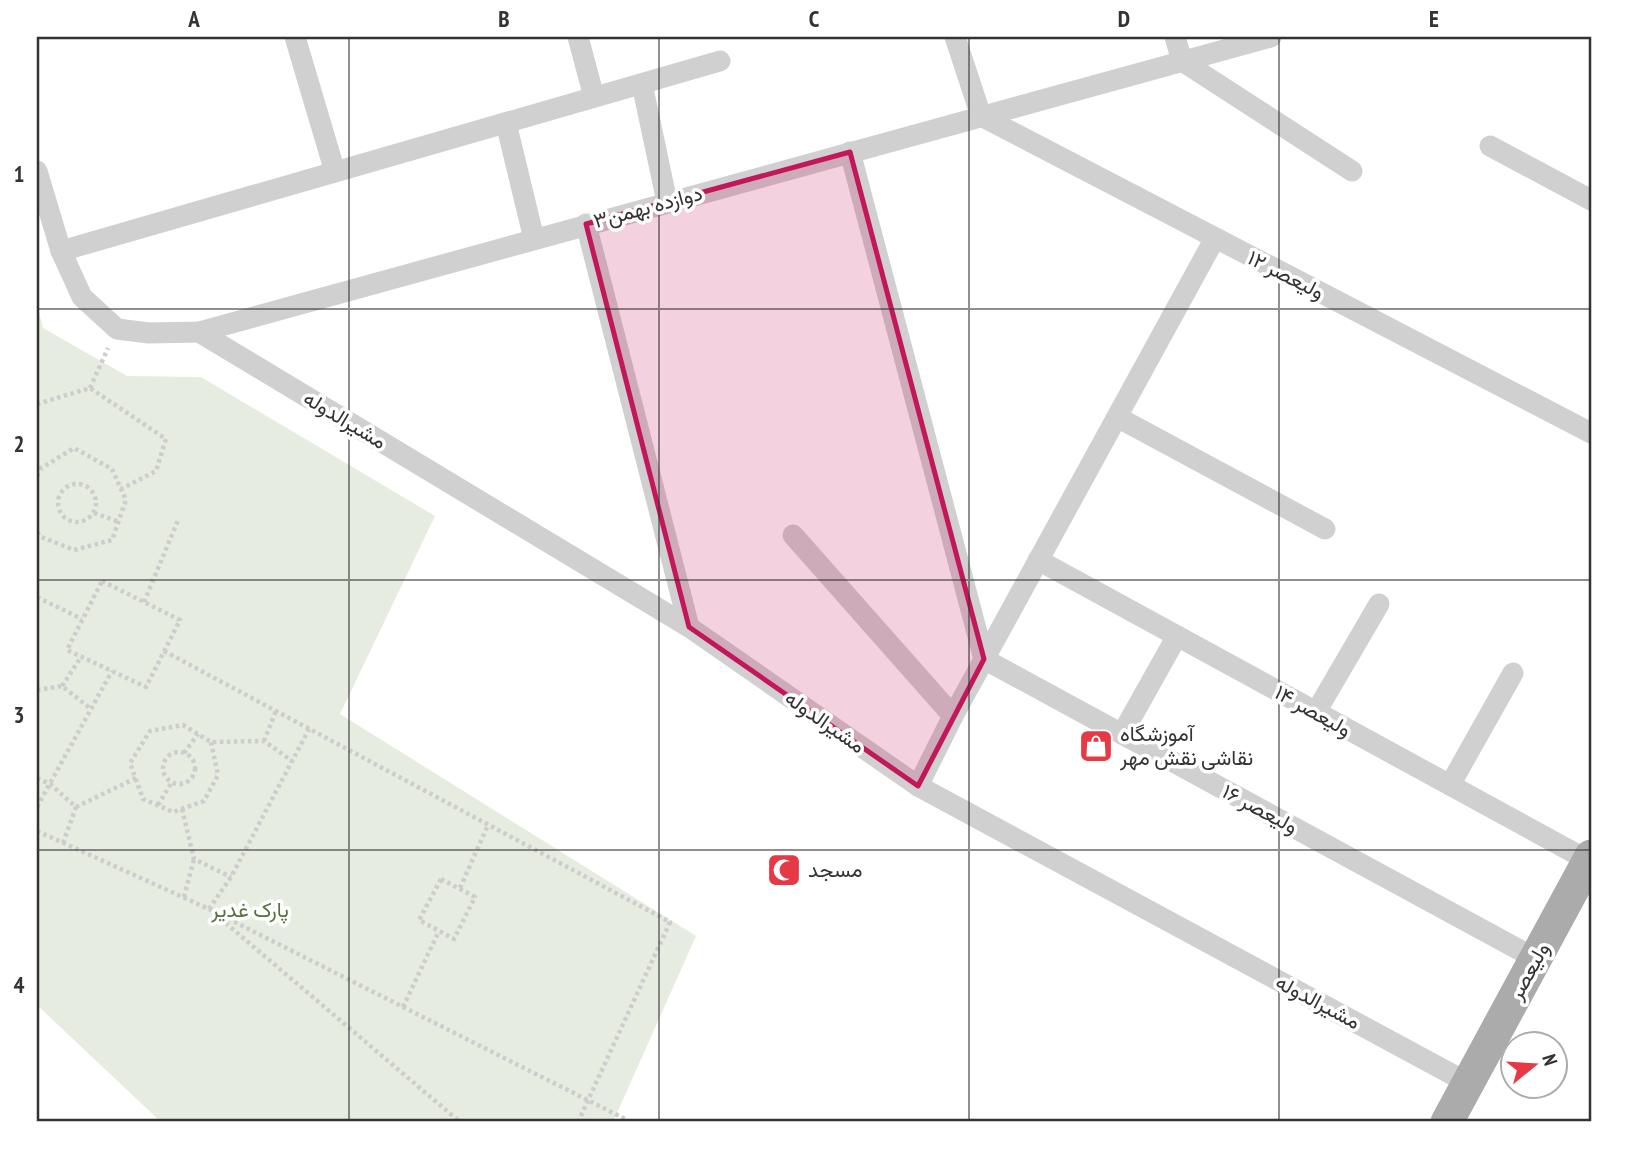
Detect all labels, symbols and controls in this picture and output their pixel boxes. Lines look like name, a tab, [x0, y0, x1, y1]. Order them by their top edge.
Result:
text: A	[187, 4, 200, 33]
text: B	[498, 4, 510, 33]
text: C	[809, 4, 820, 33]
text: D	[1118, 4, 1130, 33]
text: E	[1429, 4, 1439, 33]
text: 1	[14, 159, 25, 188]
street label: دوازده بهمن۳	[590, 179, 705, 234]
street label: ولیعصر ۱۲	[1243, 244, 1329, 305]
street label: مشیرالدوله	[299, 384, 392, 455]
text: 2	[14, 429, 25, 458]
street label: ولیعصر ۱۴	[1270, 678, 1356, 743]
street label: مشیرالدوله	[780, 684, 871, 759]
text: 3	[14, 700, 25, 729]
place label: آموزشگاه نقاشی نقش مهر	[1119, 720, 1253, 771]
shop icon: آموزشگاه نقاشی نقش مهر	[1077, 727, 1115, 765]
street label: ولیعصر ۱۶	[1218, 777, 1303, 840]
mosque icon: مسجد	[765, 851, 803, 889]
place label: مسجد	[808, 856, 862, 883]
park label: پارک غدیر	[210, 896, 289, 924]
street label: ولیعصر	[1501, 937, 1555, 1005]
street label: مشیرالدوله	[1271, 968, 1365, 1035]
text: 4	[14, 970, 25, 999]
north arrow	[1498, 1030, 1568, 1100]
text: N	[1537, 1051, 1563, 1068]

